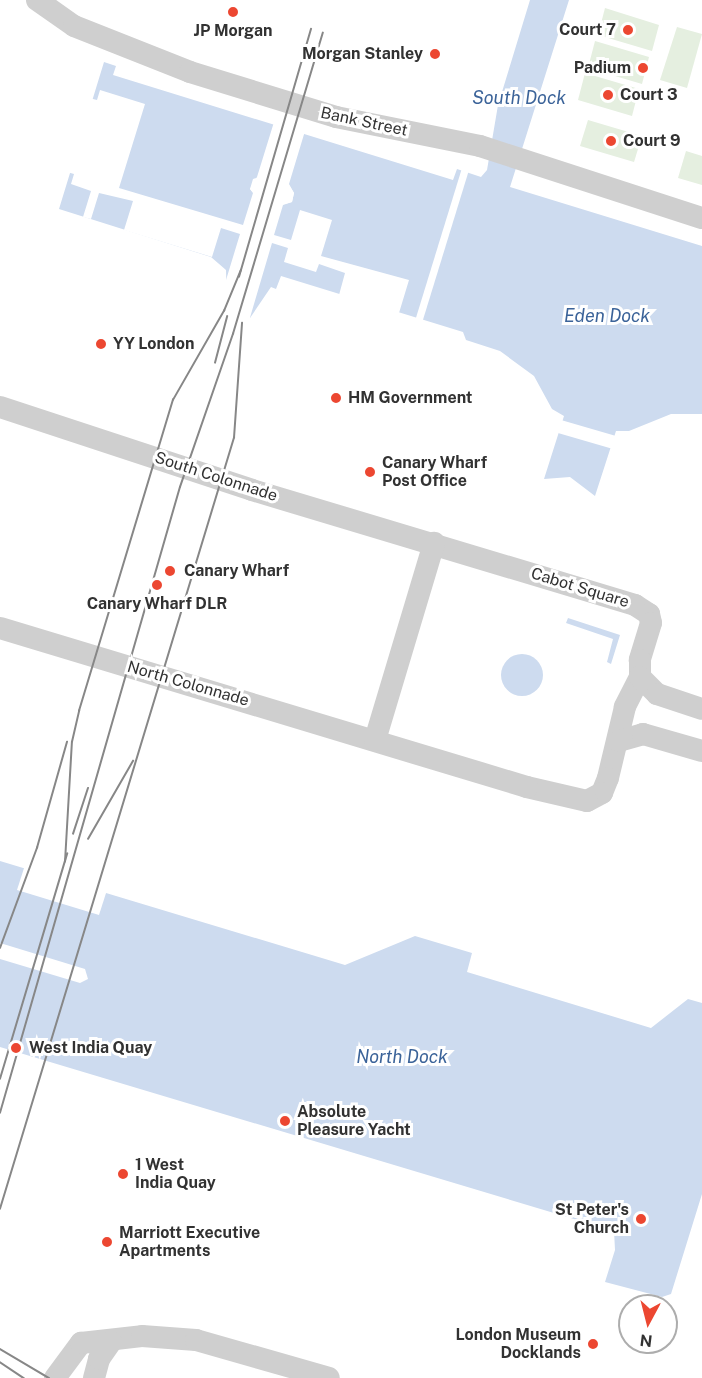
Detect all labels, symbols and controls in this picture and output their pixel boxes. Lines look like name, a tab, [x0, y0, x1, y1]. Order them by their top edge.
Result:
marker: JP Morgan	[226, 5, 240, 19]
place label: Court 7	[559, 20, 616, 40]
place label: JP Morgan	[194, 21, 272, 41]
marker: Court 7	[621, 23, 635, 37]
place label: Morgan Stanley	[302, 44, 423, 64]
marker: Morgan Stanley	[428, 47, 442, 61]
place label: Padium	[574, 58, 631, 78]
marker: Padium	[636, 61, 650, 75]
place label: Court 3	[620, 85, 678, 105]
water label: South Dock	[472, 87, 566, 109]
marker: Court 3	[601, 88, 615, 102]
street label: Bank Street	[319, 103, 409, 141]
place label: Court 9	[623, 131, 681, 151]
marker: Court 9	[604, 134, 618, 148]
water label: Eden Dock	[564, 305, 650, 327]
place label: YY London	[113, 334, 195, 354]
marker: YY London	[94, 337, 108, 351]
place label: HM Government	[348, 388, 473, 408]
marker: HM Government	[329, 391, 343, 405]
street label: South Colonnade	[152, 448, 280, 506]
place label: Canary Wharf Post Office	[382, 453, 487, 491]
marker: Canary Wharf Post Office	[363, 465, 377, 479]
place label: Canary Wharf	[184, 561, 289, 581]
marker: Canary Wharf	[161, 562, 179, 580]
street label: Cabot Square	[529, 564, 631, 612]
marker: Canary Wharf DLR	[150, 578, 164, 592]
place label: Canary Wharf DLR	[87, 594, 227, 614]
street label: North Colonnade	[125, 657, 251, 711]
place label: West India Quay	[29, 1038, 152, 1058]
marker: West India Quay	[7, 1039, 25, 1057]
water label: North Dock	[356, 1046, 448, 1068]
place label: Absolute Pleasure Yacht	[297, 1102, 411, 1140]
marker: Absolute Pleasure Yacht	[278, 1114, 292, 1128]
place label: 1 West India Quay	[135, 1155, 216, 1193]
marker: 1 West India Quay	[116, 1167, 130, 1181]
place label: St Peter's Church	[555, 1200, 629, 1238]
marker: St Peter's Church	[634, 1212, 648, 1226]
place label: Marriott Executive Apartments	[119, 1223, 260, 1261]
marker: Marriott Executive Apartments	[100, 1235, 114, 1249]
north arrow	[618, 1294, 678, 1354]
place label: London Museum Docklands	[455, 1325, 581, 1363]
text: N	[639, 1330, 653, 1351]
marker: London Museum Docklands	[586, 1337, 600, 1351]

